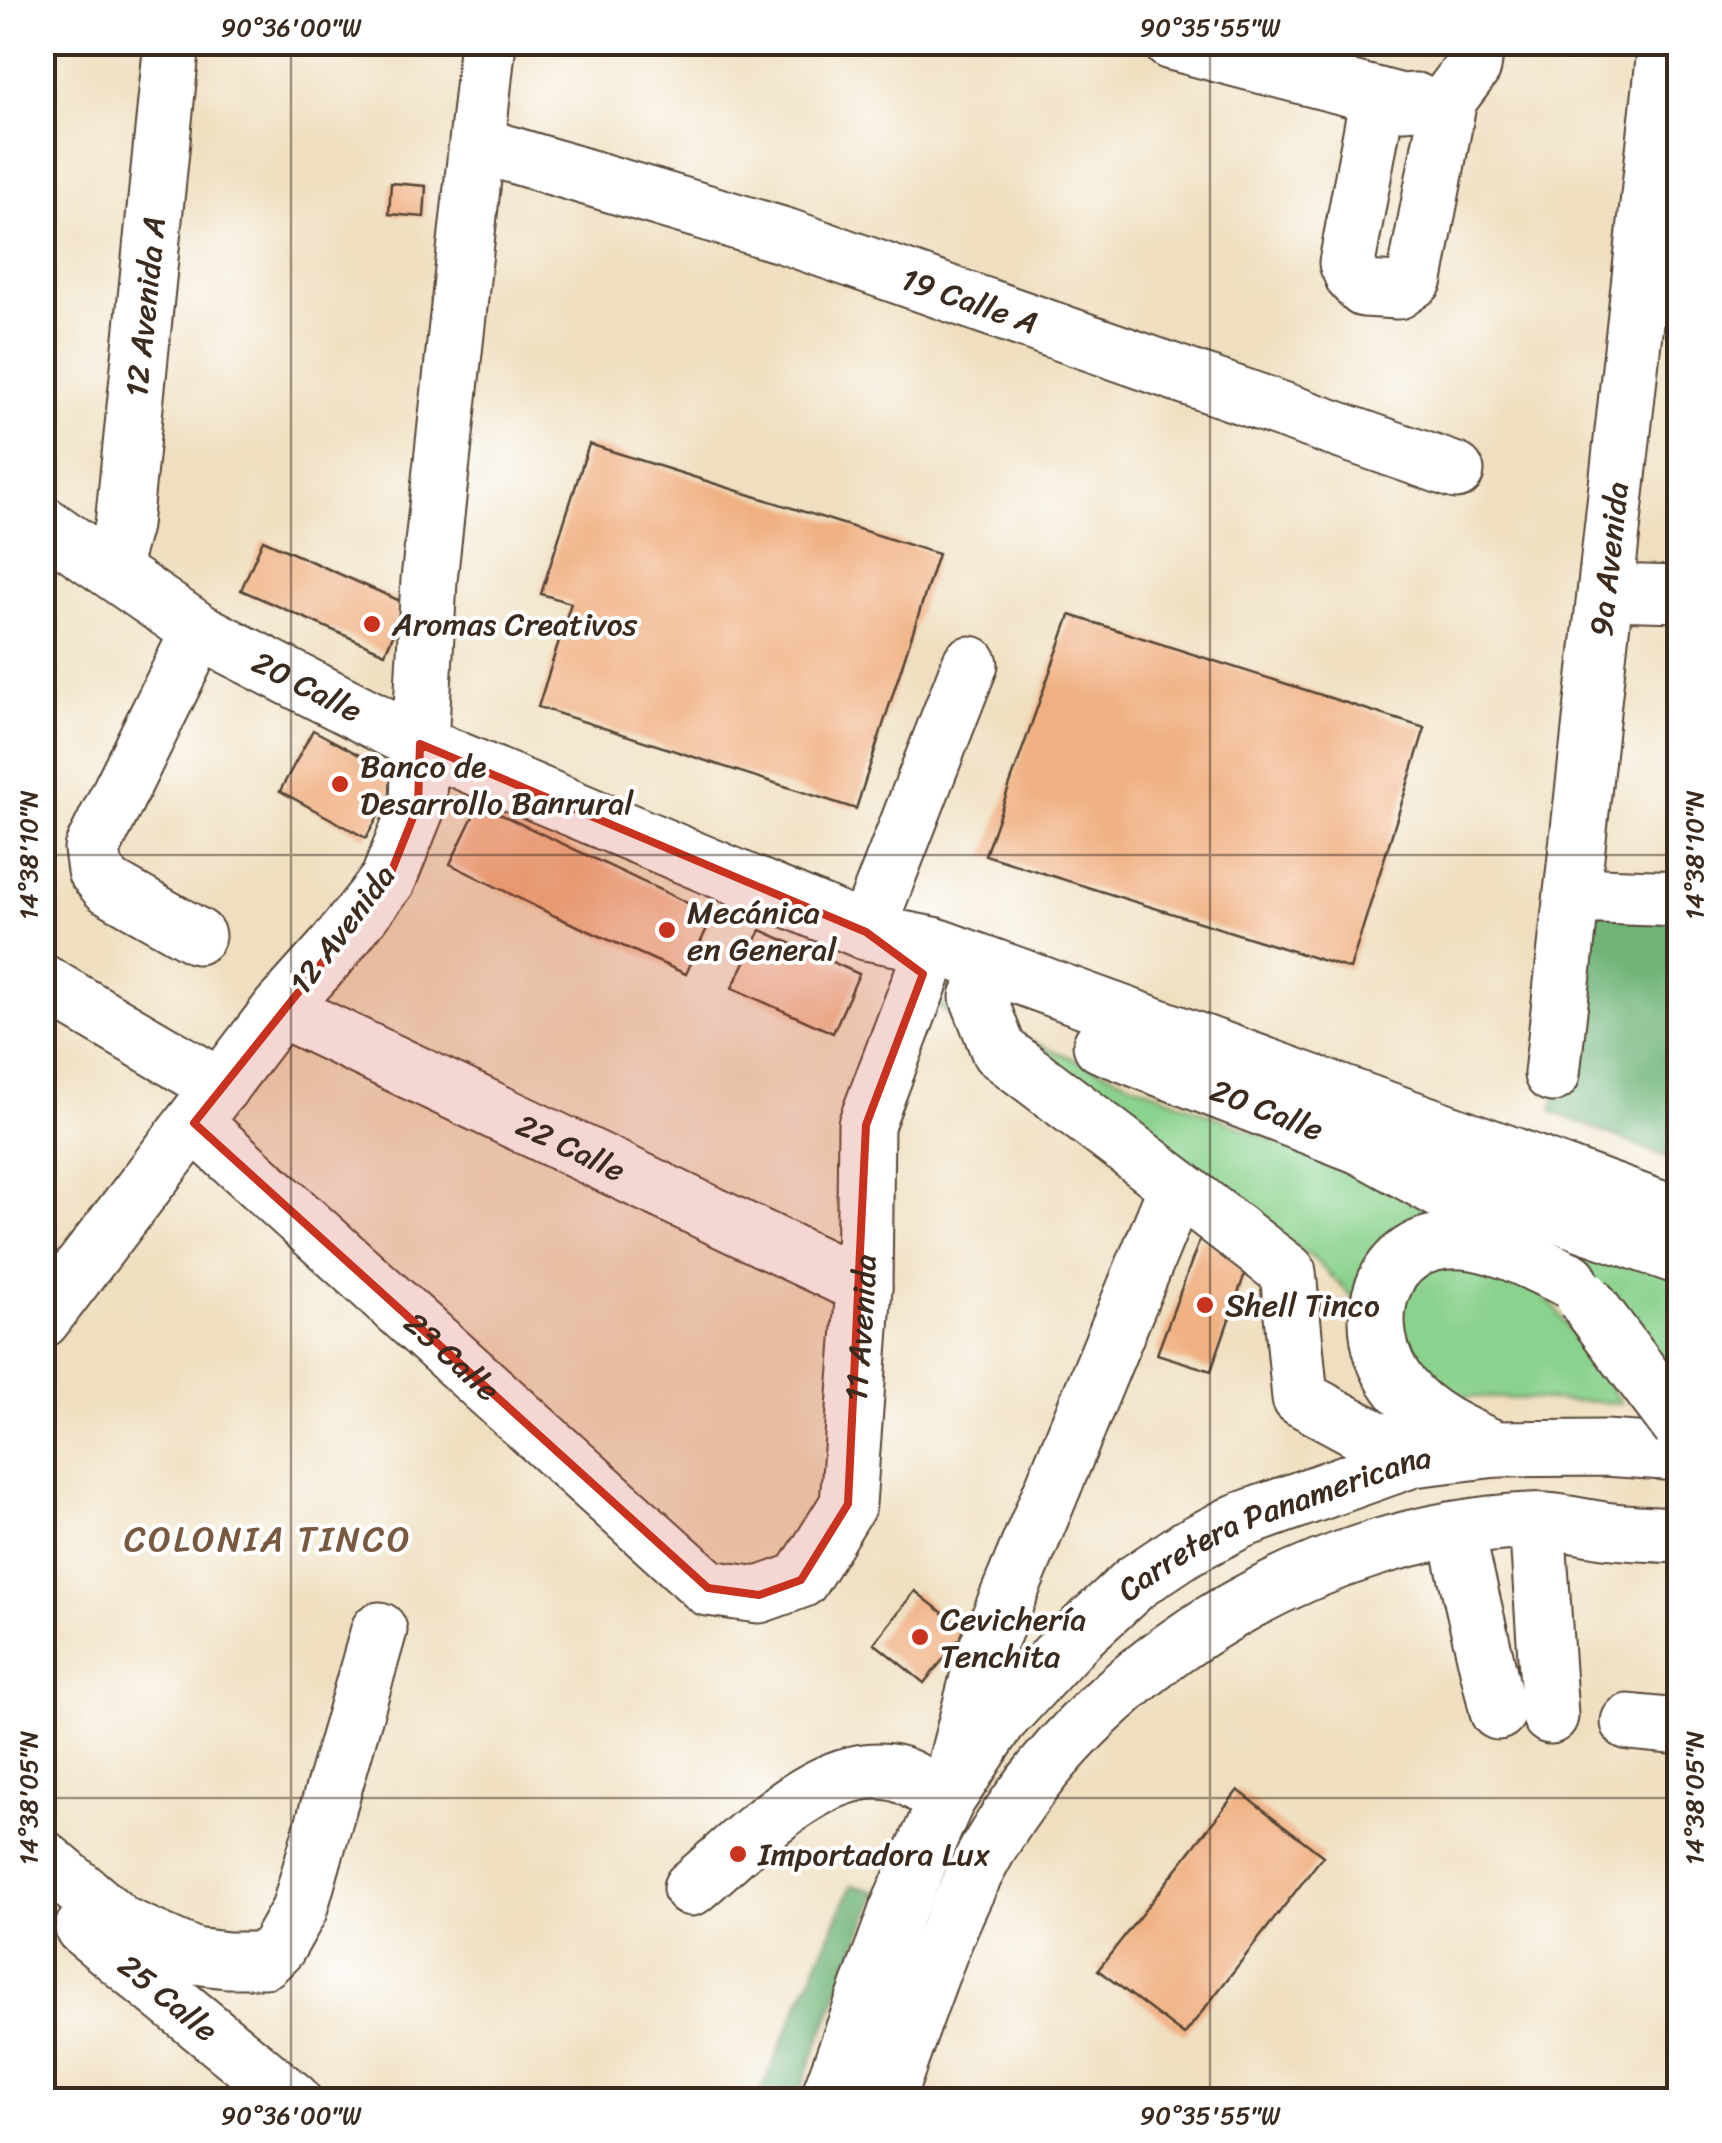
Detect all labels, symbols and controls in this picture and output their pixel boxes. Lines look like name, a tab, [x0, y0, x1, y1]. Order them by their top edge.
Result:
text: 90°36'00"W	[221, 5, 362, 50]
text: 90°35'55"W	[1140, 5, 1281, 50]
street label: 12 Avenida A	[108, 214, 183, 400]
street label: 19 Calle A	[893, 251, 1046, 352]
street label: 9a Avenida	[1573, 479, 1646, 640]
place label: Aromas Creativos	[391, 596, 638, 653]
marker: Aromas Creativos	[361, 613, 383, 635]
street label: 20 Calle	[241, 635, 372, 739]
place label: Banco de Desarrollo Banrural	[360, 738, 634, 832]
marker: Banco de Desarrollo Banrural	[329, 773, 351, 795]
text: 14°38'10"N	[6, 790, 51, 920]
text: 14°38'10"N	[1672, 790, 1717, 920]
street label: 12 Avenida	[274, 852, 411, 1007]
place label: Mecánica en General	[687, 884, 837, 978]
marker: Mecánica en General	[656, 919, 678, 941]
street label: 20 Calle	[1201, 1062, 1332, 1158]
street label: 22 Calle	[506, 1097, 635, 1199]
street label: 11 Avenida	[828, 1254, 893, 1404]
place label: Shell Tinco	[1225, 1277, 1380, 1334]
marker: Shell Tinco	[1194, 1294, 1216, 1316]
street label: 23 Calle	[390, 1297, 514, 1417]
street label: Carretera Panamericana	[1103, 1429, 1435, 1616]
district label: COLONIA TINCO	[124, 1508, 412, 1570]
place label: Cevichería Tenchita	[940, 1591, 1086, 1685]
marker: Cevichería Tenchita	[909, 1626, 931, 1648]
text: 14°38'05"N	[6, 1730, 51, 1865]
text: 14°38'05"N	[1672, 1730, 1717, 1865]
place label: Importadora Lux	[757, 1826, 991, 1883]
marker: Importadora Lux	[727, 1843, 749, 1865]
street label: 25 Calle	[104, 1939, 231, 2057]
text: 90°36'00"W	[221, 2093, 362, 2138]
text: 90°35'55"W	[1140, 2093, 1281, 2138]

